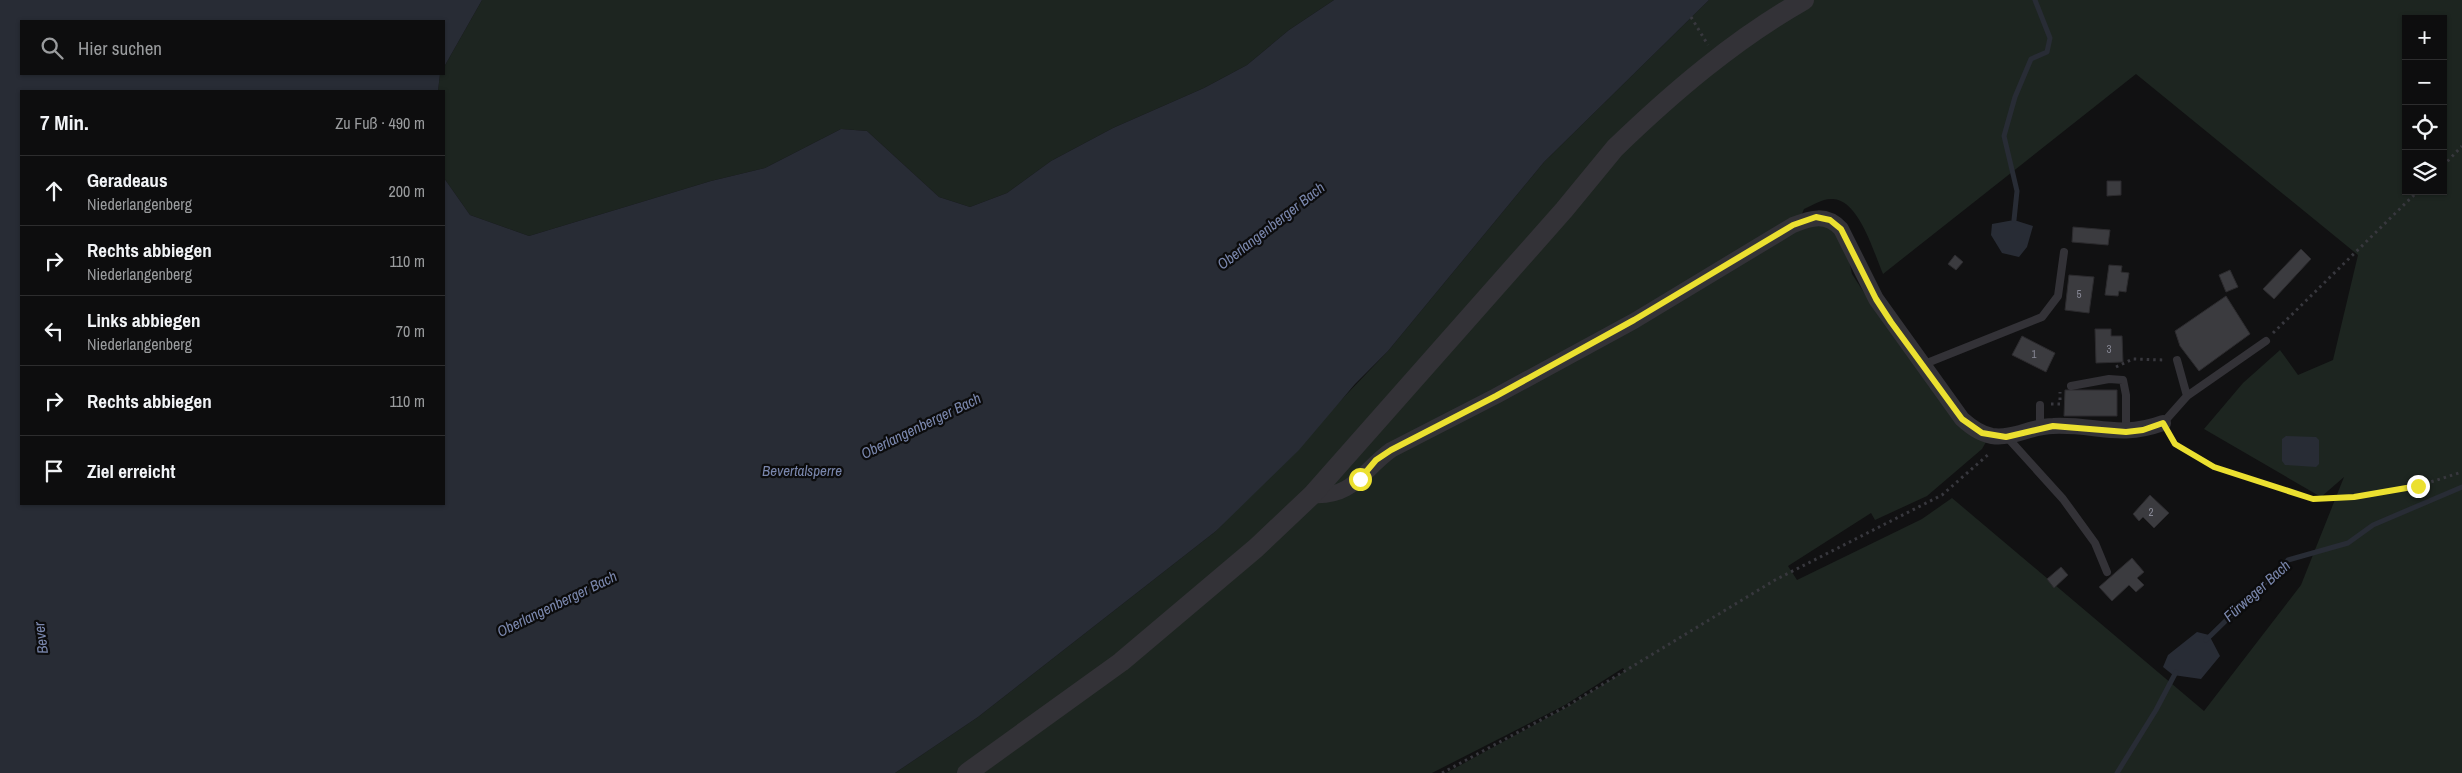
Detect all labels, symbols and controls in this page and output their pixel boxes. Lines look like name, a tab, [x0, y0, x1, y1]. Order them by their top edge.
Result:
map controls	[2402, 15, 2447, 195]
button: +	[2402, 15, 2447, 60]
search box	[20, 20, 445, 75]
icon: search	[38, 34, 66, 62]
text: Hier suchen	[78, 35, 162, 61]
button: −	[2402, 60, 2447, 105]
button: locate	[2402, 105, 2447, 150]
text: 7 Min.	[40, 108, 89, 137]
text: Zu Fuß · 490 m	[335, 112, 425, 134]
button: layers	[2402, 150, 2447, 195]
text: Geradeaus	[87, 167, 168, 193]
icon: ahead	[40, 177, 68, 205]
water label: Oberlangenberger Bach	[1213, 177, 1329, 274]
text: 200 m	[389, 180, 425, 202]
text: Niederlangenberg	[87, 193, 192, 215]
text: Rechts abbiegen	[87, 237, 212, 263]
icon: right	[40, 247, 68, 275]
text: 110 m	[389, 250, 425, 272]
text: Niederlangenberg	[87, 263, 192, 285]
house number: 5	[2076, 287, 2082, 301]
text: Links abbiegen	[87, 307, 200, 333]
icon: left	[40, 317, 68, 345]
text: 70 m	[396, 320, 425, 342]
text: Niederlangenberg	[87, 333, 192, 355]
house number: 3	[2106, 342, 2112, 356]
house number: 1	[2031, 347, 2037, 361]
icon: right	[40, 387, 68, 415]
water label: Oberlangenberger Bach	[857, 387, 985, 464]
text: Rechts abbiegen	[87, 388, 212, 414]
text: 110 m	[389, 390, 425, 412]
icon: arrive	[40, 457, 68, 485]
text: Ziel erreicht	[87, 458, 175, 484]
water label: Bevertalsperre	[762, 460, 842, 481]
route start	[1349, 468, 1372, 491]
route end	[2407, 475, 2430, 498]
house number: 2	[2148, 505, 2154, 519]
water label: Fürweger Bach	[2219, 555, 2295, 626]
water label: Oberlangenberger Bach	[493, 565, 621, 642]
water label: Bever	[28, 620, 53, 655]

